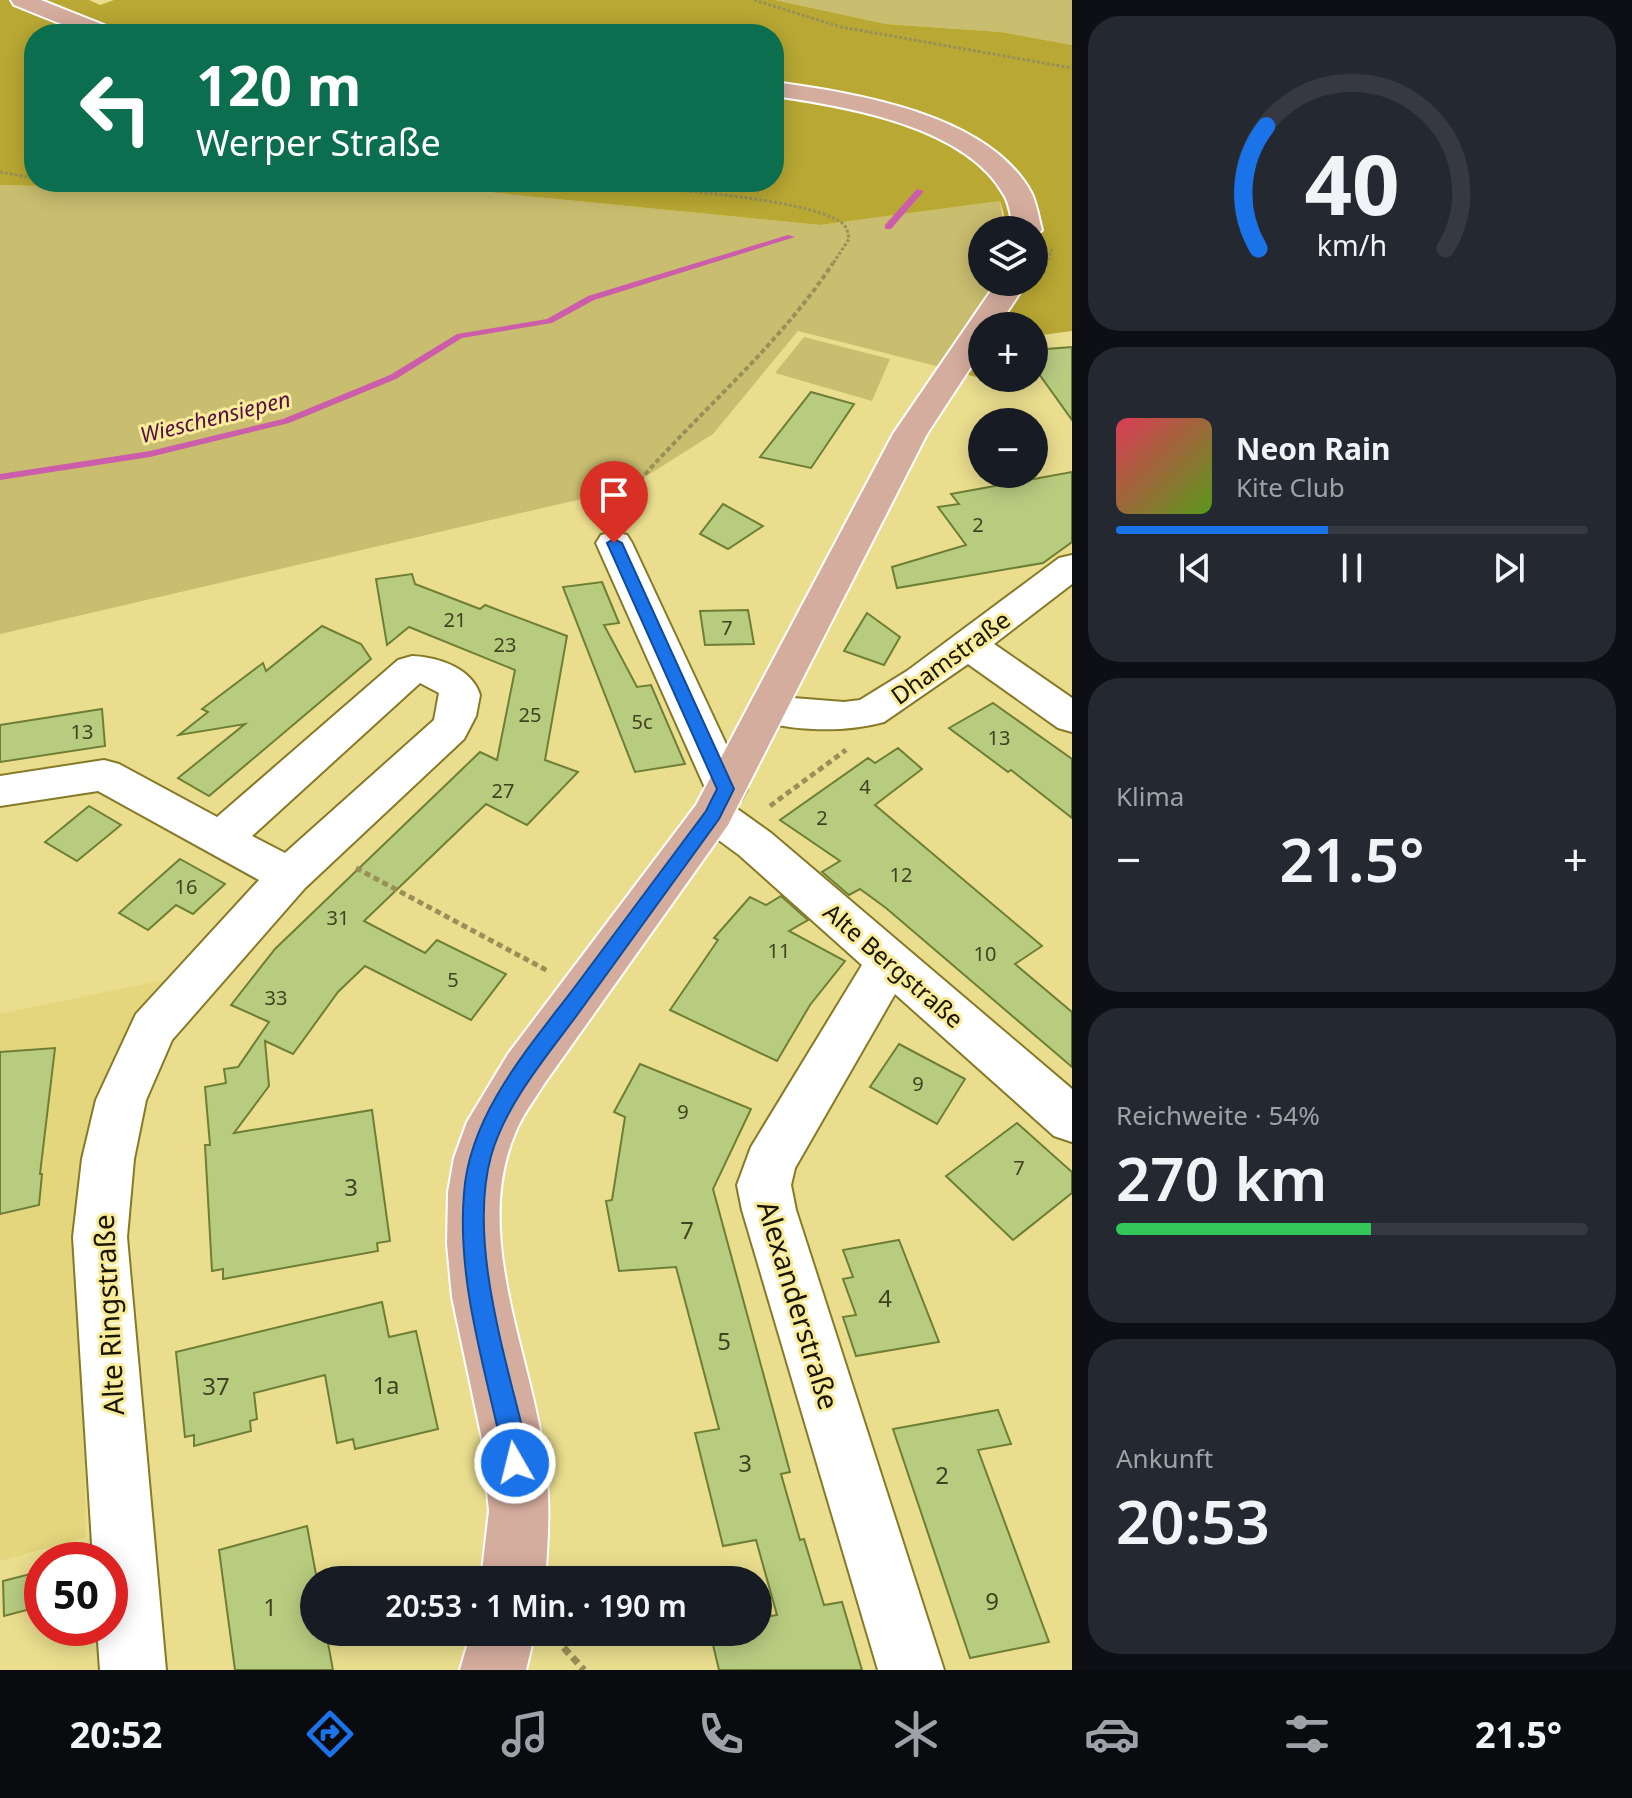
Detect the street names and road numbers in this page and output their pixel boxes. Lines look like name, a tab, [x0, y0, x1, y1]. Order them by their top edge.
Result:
street label: Dhamstraße	[884, 603, 1016, 711]
street label: Alte Bergstraße	[817, 895, 971, 1035]
street label: Alexanderstraße	[749, 1196, 849, 1414]
street label: Alte Ringstraße	[84, 1214, 132, 1416]

